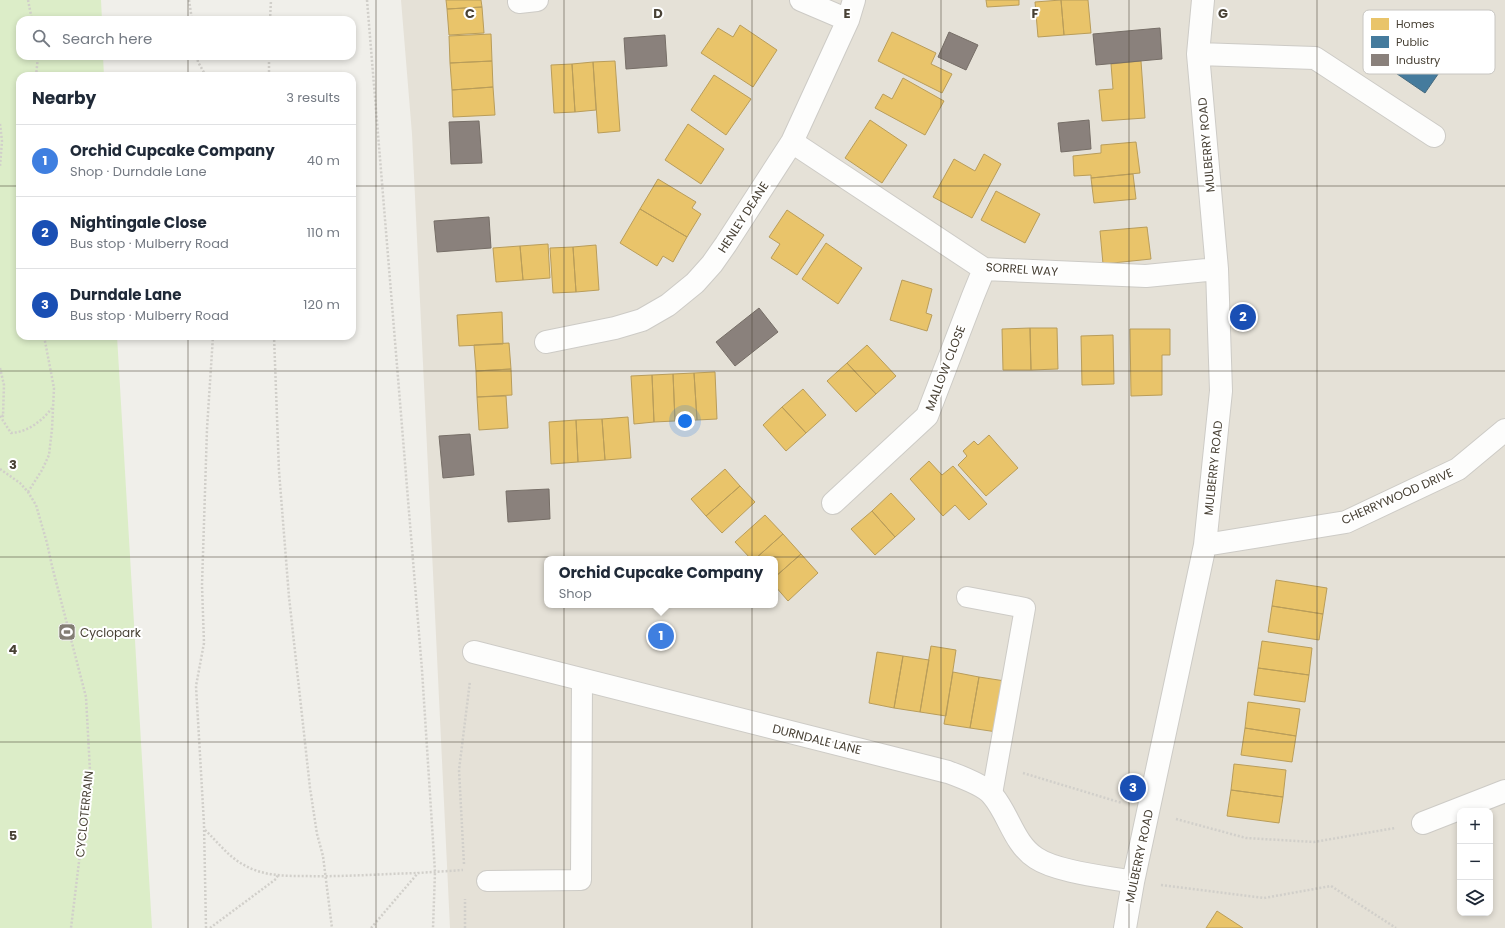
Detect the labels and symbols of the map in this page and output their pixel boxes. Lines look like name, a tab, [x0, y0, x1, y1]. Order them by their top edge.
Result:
text: C	[465, 4, 475, 23]
text: D	[653, 4, 663, 23]
text: E	[843, 4, 851, 23]
text: F	[1031, 4, 1039, 23]
text: G	[1218, 4, 1228, 23]
legend	[1363, 10, 1495, 74]
text: Homes	[1396, 16, 1435, 32]
text: Public	[1396, 34, 1429, 50]
text: Industry	[1396, 52, 1441, 68]
street label: MULBERRY ROAD	[1193, 97, 1219, 193]
street label: HENLEY DEANE	[714, 178, 772, 256]
street label: SORREL WAY	[985, 258, 1059, 280]
pin: 2	[1230, 302, 1256, 332]
street label: MALLOW CLOSE	[921, 323, 969, 413]
your location	[675, 411, 695, 431]
street label: MULBERRY ROAD	[1200, 420, 1226, 516]
text: 3	[9, 455, 17, 474]
street label: CHERRYWOOD DRIVE	[1338, 464, 1456, 528]
pin: 1	[648, 621, 674, 651]
sports icon: Cyclopark	[57, 622, 77, 642]
place label: Cyclopark	[80, 624, 142, 641]
text: 4	[9, 640, 18, 659]
street label: DURNDALE LANE	[771, 720, 863, 758]
street label: CYCLOTERRAIN	[71, 770, 97, 858]
pin: 3	[1120, 773, 1146, 803]
street label: MULBERRY ROAD	[1121, 808, 1157, 904]
text: 5	[9, 826, 17, 845]

